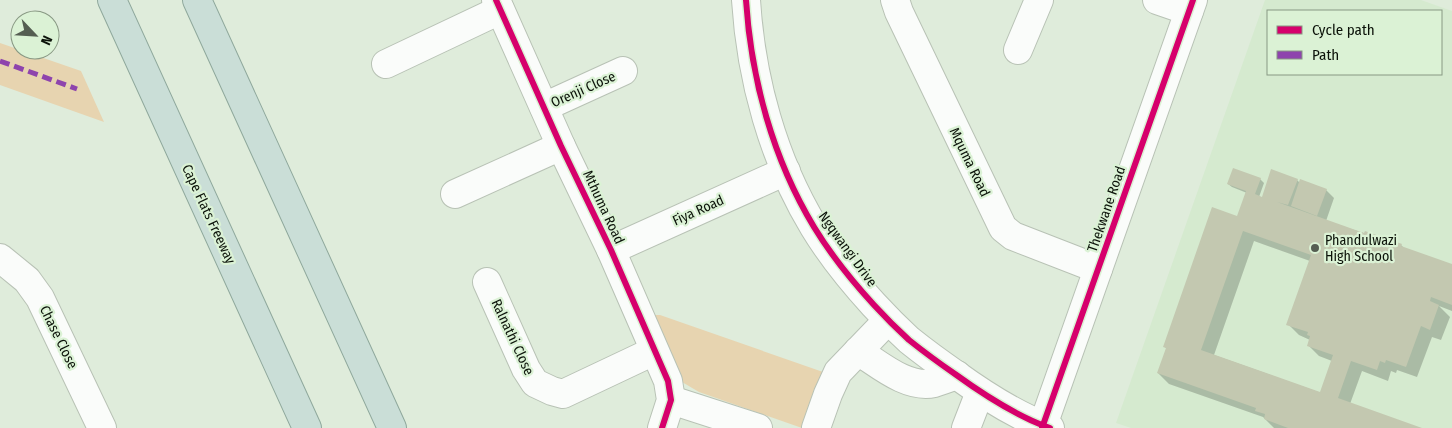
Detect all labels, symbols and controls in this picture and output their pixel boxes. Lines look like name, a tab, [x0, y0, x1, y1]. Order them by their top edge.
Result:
north arrow	[10, 10, 60, 60]
legend	[1267, 10, 1442, 75]
text: Cycle path	[1312, 21, 1375, 39]
text: N	[37, 33, 56, 48]
text: Path	[1312, 46, 1339, 64]
street label: Orenji Close	[548, 68, 618, 111]
street label: Mquma Road	[946, 125, 994, 200]
street label: Cape Flats Freeway	[178, 162, 239, 267]
street label: Thekwane Road	[1084, 164, 1129, 254]
street label: Mthuma Road	[579, 168, 628, 247]
street label: Fiya Road	[670, 192, 727, 229]
street label: Ngqwangi Drive	[815, 208, 881, 290]
place label: Phandulwazi High School	[1325, 232, 1397, 265]
marker: Phandulwazi High School	[1309, 242, 1321, 254]
street label: Ralnathi Close	[488, 297, 538, 378]
street label: Chase Close	[36, 303, 81, 372]

